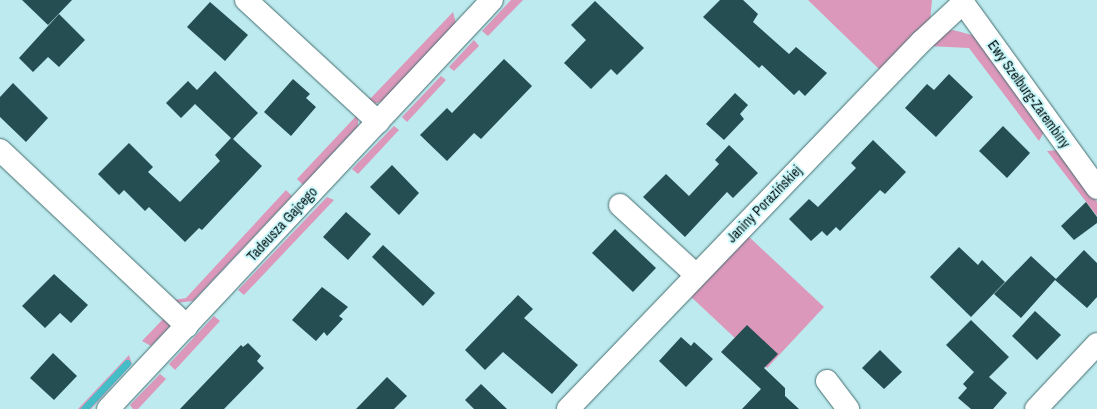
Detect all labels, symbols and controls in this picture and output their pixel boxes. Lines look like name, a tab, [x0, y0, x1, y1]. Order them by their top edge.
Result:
street label: Ewy Szelburg-Zarembiny	[984, 37, 1074, 151]
street label: Janiny Porazińskiej	[723, 162, 805, 246]
street label: Tadeusza Gajcego	[243, 183, 321, 265]

